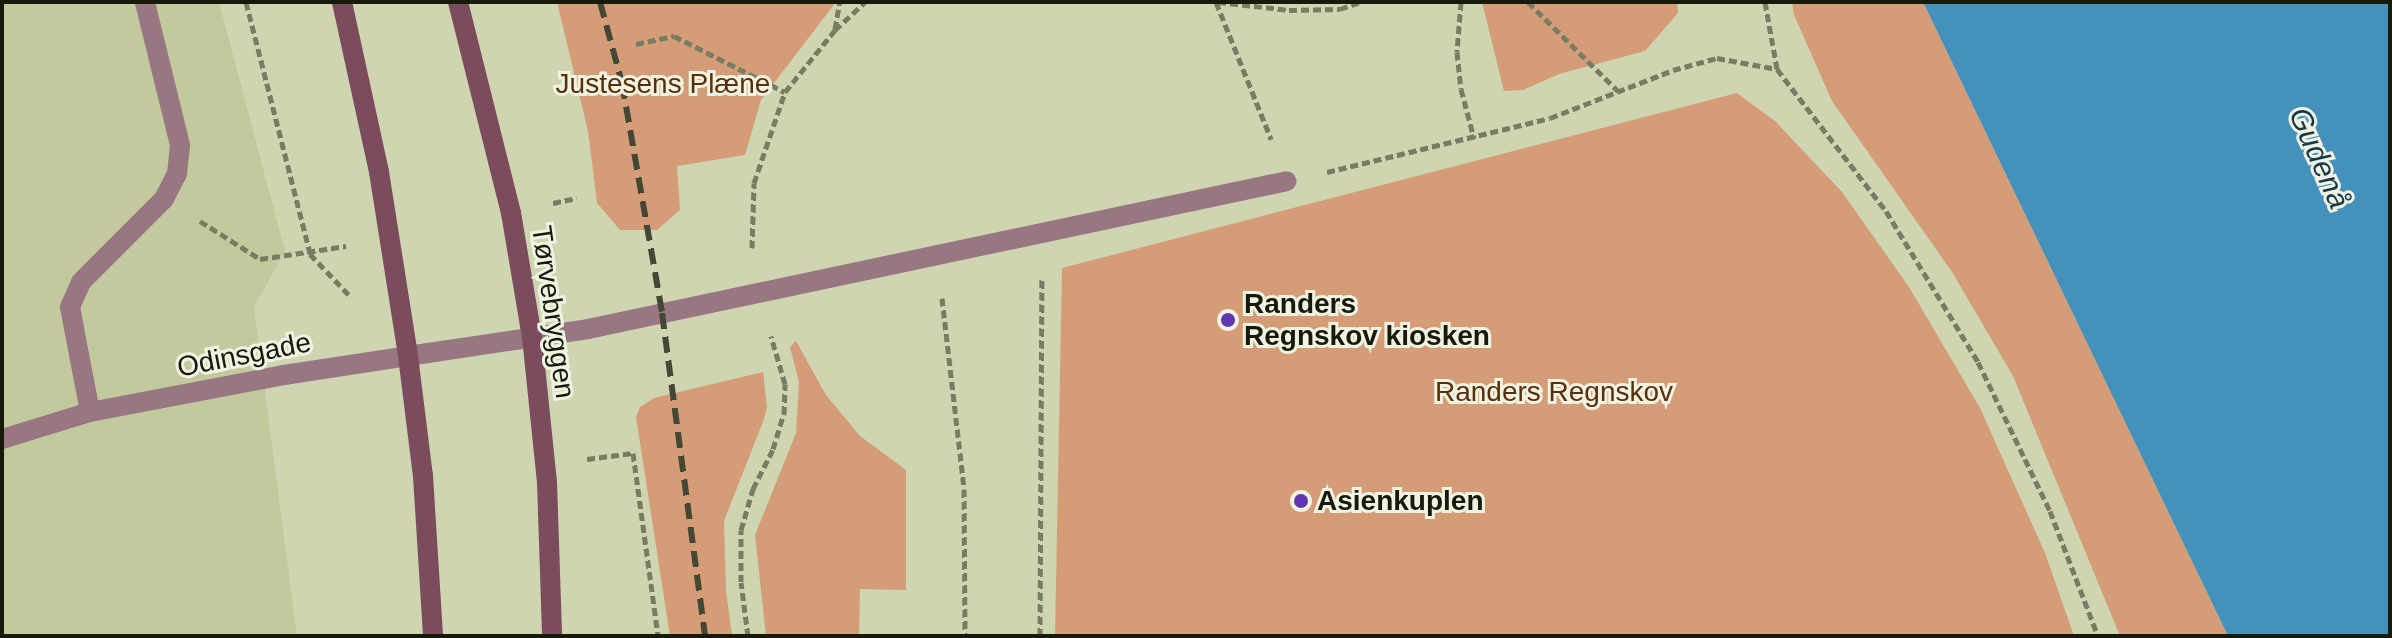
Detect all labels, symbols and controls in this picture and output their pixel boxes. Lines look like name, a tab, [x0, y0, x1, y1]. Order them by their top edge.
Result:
park label: Justesens Plæne	[556, 67, 770, 101]
water label: Gudenå	[2281, 102, 2357, 214]
street label: Tørvebryggen	[524, 223, 582, 401]
place label: Randers Regnskov kiosken	[1244, 287, 1490, 353]
marker: Randers Regnskov kiosken	[1219, 311, 1237, 329]
street label: Odinsgade	[174, 326, 314, 384]
park label: Randers Regnskov	[1435, 375, 1673, 409]
place label: Asienkuplen	[1317, 484, 1483, 518]
marker: Asienkuplen	[1292, 492, 1310, 510]

